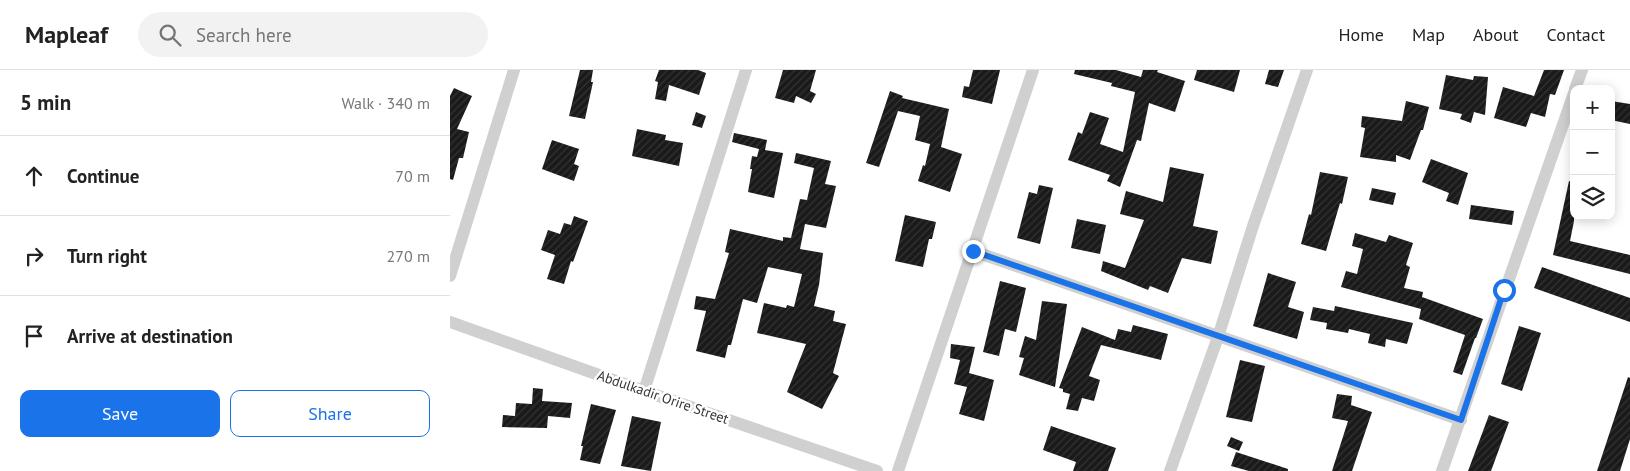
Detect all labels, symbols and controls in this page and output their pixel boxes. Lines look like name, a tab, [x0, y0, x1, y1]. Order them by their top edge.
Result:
search box	[138, 12, 488, 57]
text: Mapleaf	[25, 19, 108, 50]
icon: search	[156, 21, 184, 49]
text: Search here	[196, 23, 292, 47]
text: Home	[1338, 23, 1384, 46]
text: Map	[1412, 23, 1445, 46]
text: About	[1473, 23, 1519, 46]
text: Contact	[1547, 23, 1605, 46]
map controls	[1570, 85, 1615, 220]
button: +	[1570, 85, 1615, 130]
text: 5 min	[20, 89, 71, 116]
text: Walk · 340 m	[341, 93, 430, 113]
button: −	[1570, 130, 1615, 175]
icon: ahead	[20, 162, 48, 190]
text: Continue	[67, 164, 139, 188]
text: 70 m	[395, 166, 430, 186]
button: layers	[1570, 175, 1615, 220]
route end	[962, 240, 985, 263]
icon: right	[20, 242, 48, 270]
text: Turn right	[67, 244, 147, 268]
text: 270 m	[387, 246, 430, 266]
route start	[1493, 279, 1516, 302]
icon: arrive	[20, 322, 48, 350]
text: Arrive at destination	[67, 324, 233, 348]
street label: Abdulkadir Orire Street	[595, 366, 731, 428]
button: Save	[20, 390, 220, 437]
button: Share	[230, 390, 430, 437]

